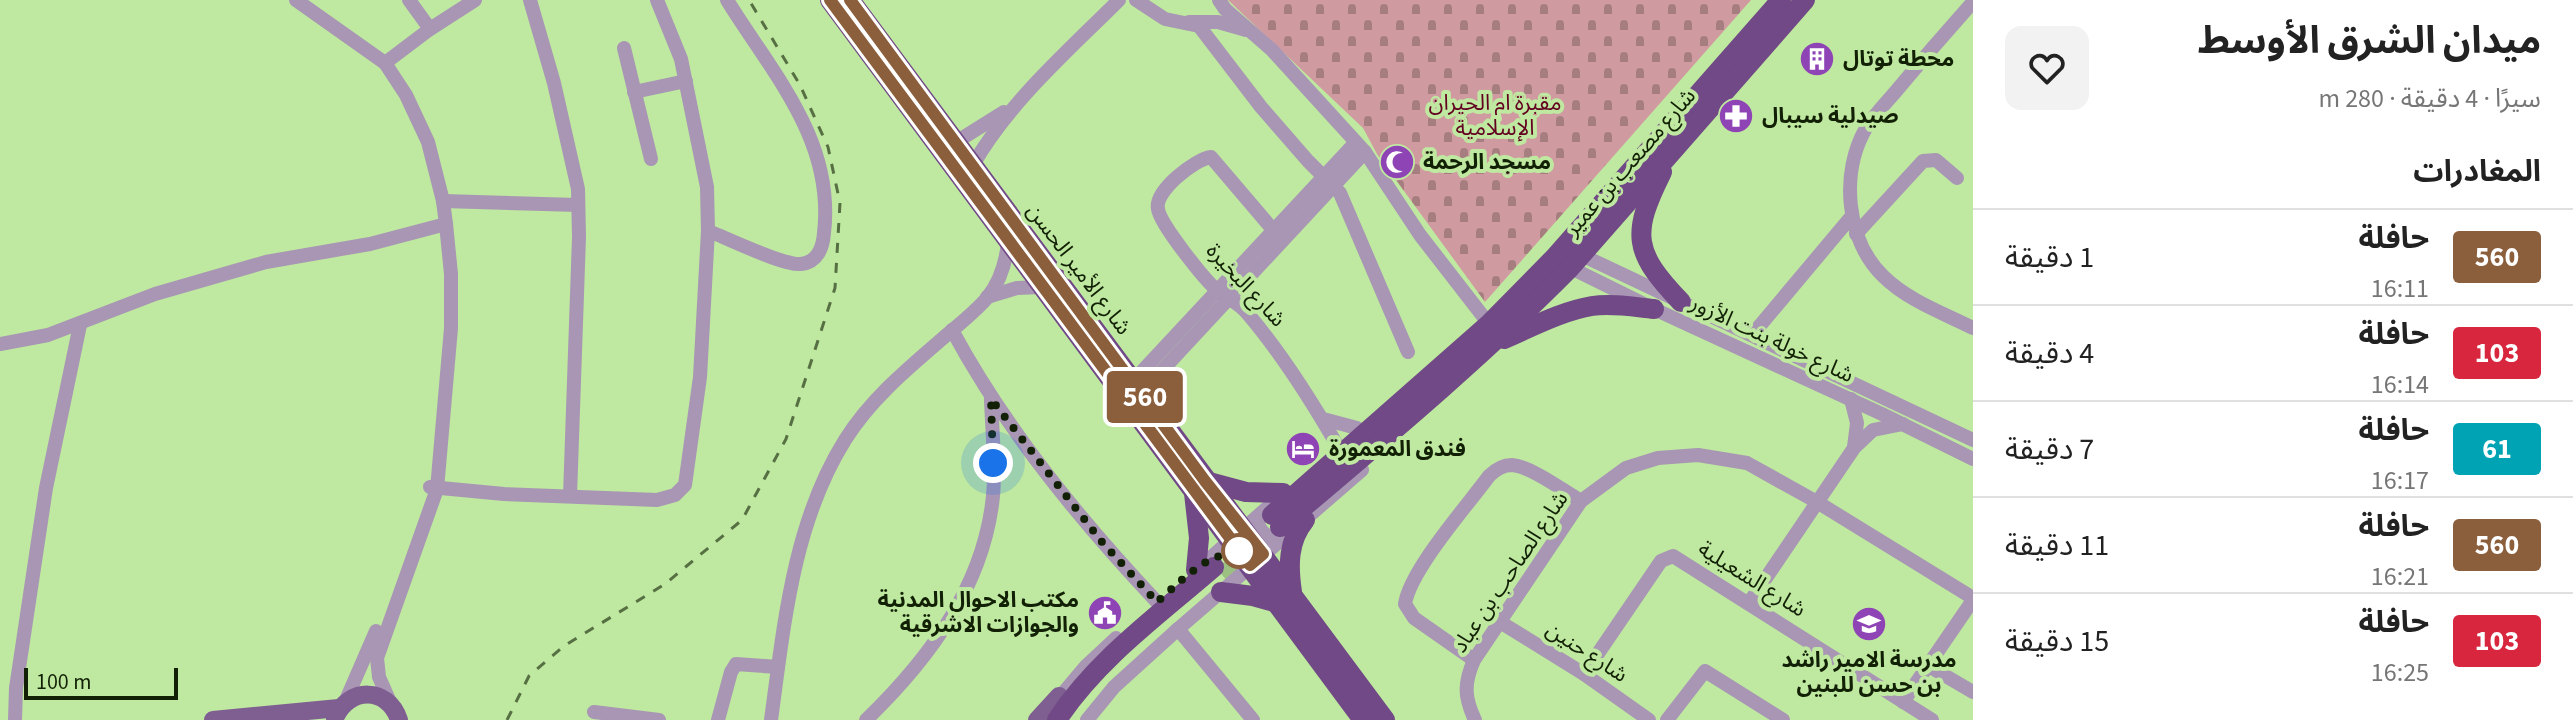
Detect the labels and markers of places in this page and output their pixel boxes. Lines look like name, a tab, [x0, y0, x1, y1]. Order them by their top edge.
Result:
building icon: محطة توتال	[1798, 40, 1836, 78]
place label: محطة توتال	[1843, 43, 1954, 75]
pharmacy icon: صيدلية سيبال	[1717, 97, 1755, 135]
place label: صيدلية سيبال	[1762, 100, 1899, 132]
mosque icon: مسجد الرحمة	[1378, 143, 1416, 181]
place label: مسجد الرحمة	[1423, 146, 1551, 178]
hotel icon: فندق المعمورة	[1284, 430, 1322, 468]
place label: فندق المعمورة	[1329, 433, 1466, 465]
unlabelled marker	[1222, 534, 1256, 568]
place label: مكتب الاحوال المدنية والجوازات الاشرقية	[877, 584, 1079, 641]
public building icon: مكتب الاحوال المدنية والجوازات الاشرقية	[1086, 594, 1124, 632]
school or university icon: مدرسة الامير راشد بن حسن للبنين	[1850, 605, 1888, 643]
place label: مدرسة الامير راشد بن حسن للبنين	[1781, 644, 1957, 701]

